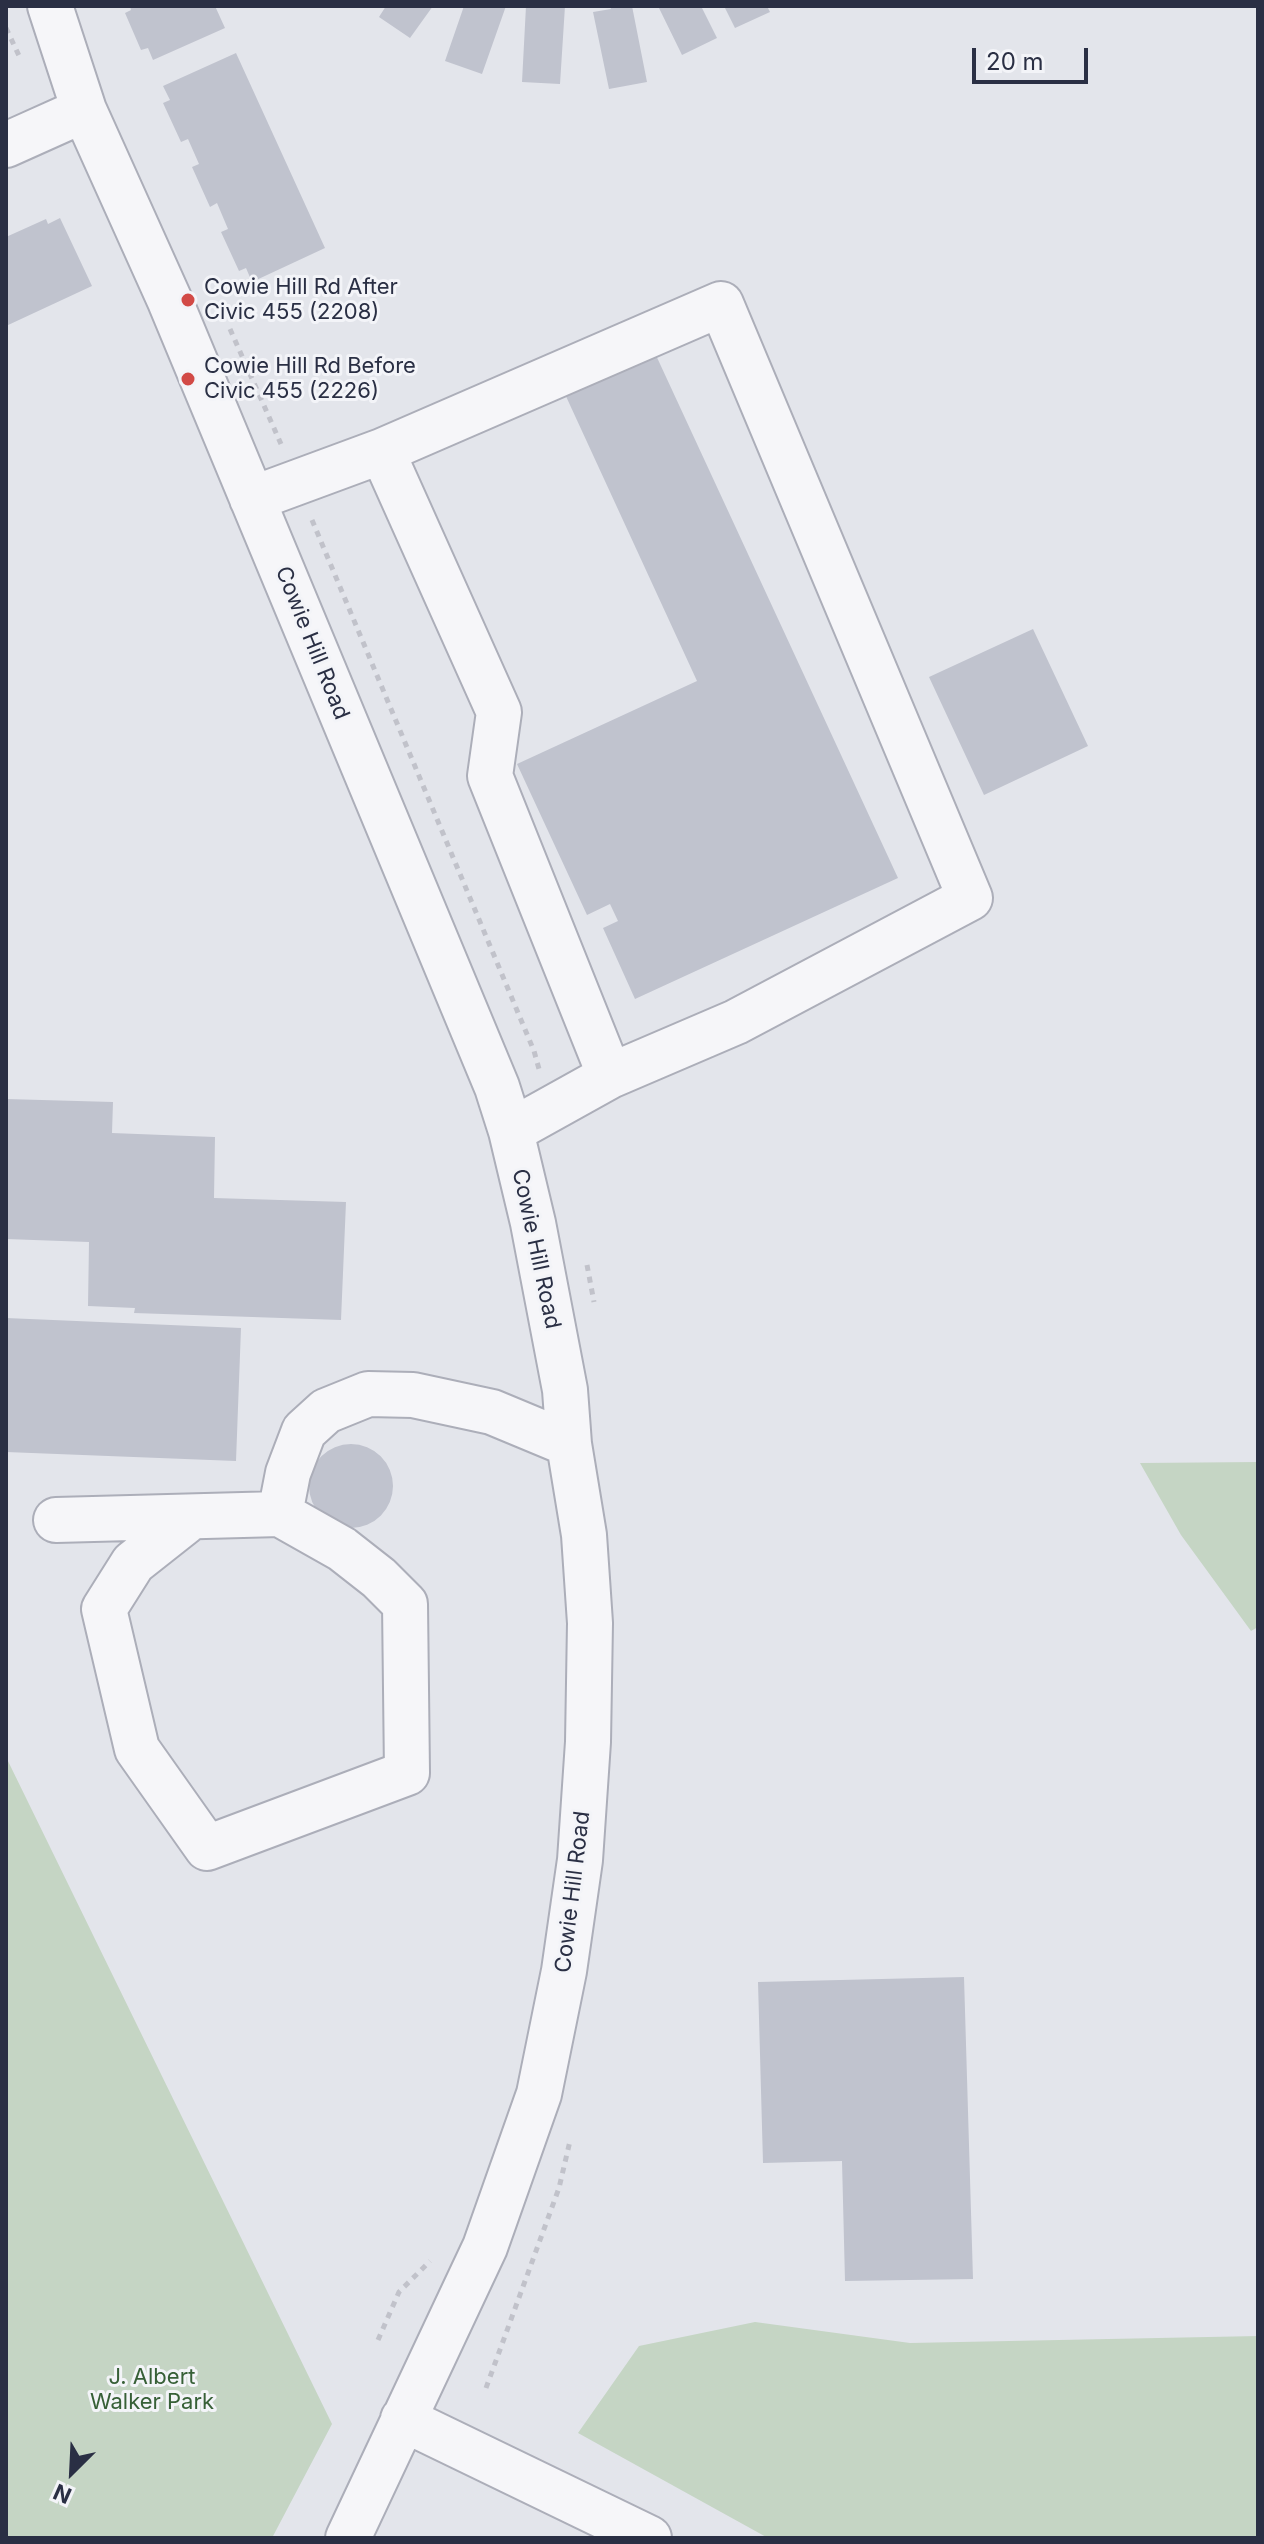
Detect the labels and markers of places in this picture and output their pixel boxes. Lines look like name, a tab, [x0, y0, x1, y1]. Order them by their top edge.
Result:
place label: Cowie Hill Rd After Civic 455 (2208)	[204, 274, 398, 326]
marker: Cowie Hill Rd After Civic 455 (2208)	[179, 291, 197, 309]
place label: Cowie Hill Rd Before Civic 455 (2226)	[204, 353, 416, 404]
marker: Cowie Hill Rd Before Civic 455 (2226)	[179, 370, 197, 388]

